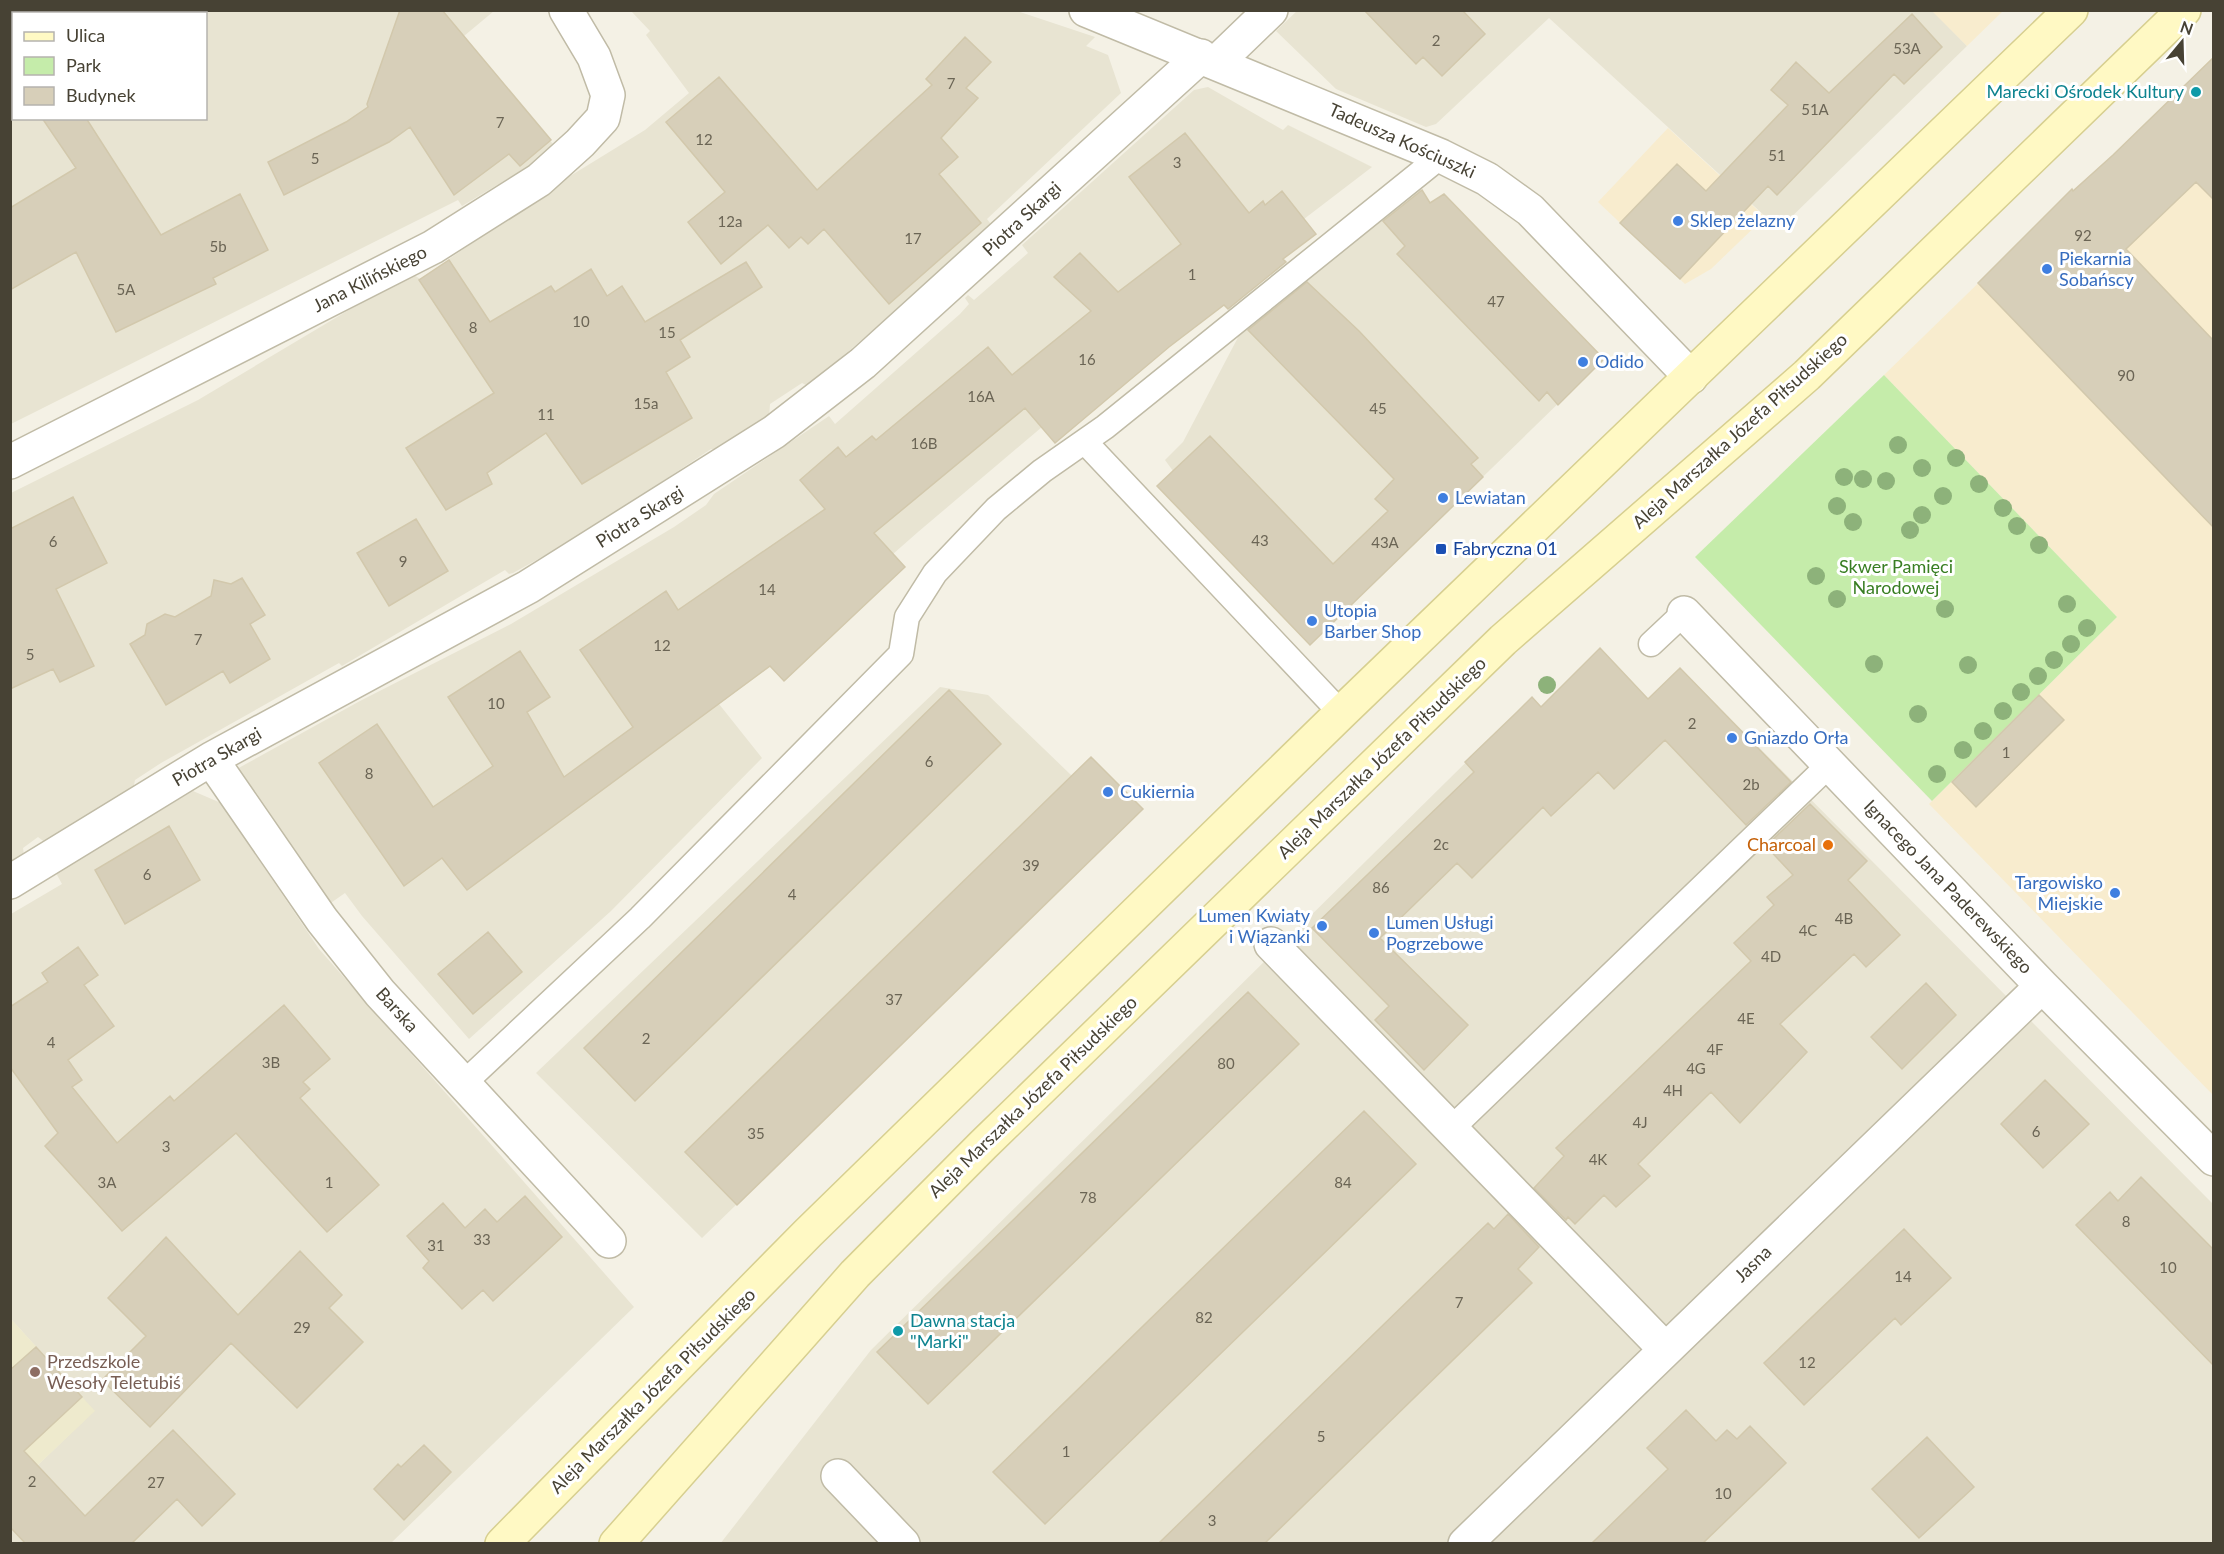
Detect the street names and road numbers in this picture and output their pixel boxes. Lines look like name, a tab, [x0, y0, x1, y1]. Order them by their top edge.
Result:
street label: Tadeusza Kościuszki	[1326, 98, 1479, 182]
street label: Piotra Skargi	[978, 176, 1065, 260]
street label: Jana Kilińskiego	[309, 240, 430, 316]
street label: Aleja Marszałka Józefa Piłsudskiego	[1627, 328, 1851, 533]
street label: Piotra Skargi	[592, 481, 687, 552]
street label: Aleja Marszałka Józefa Piłsudskiego	[1272, 652, 1490, 863]
street label: Piotra Skargi	[168, 722, 265, 790]
street label: Ignacego Jana Paderewskiego	[1860, 795, 2038, 978]
street label: Barska	[372, 982, 424, 1036]
street label: Aleja Marszałka Józefa Piłsudskiego	[923, 991, 1141, 1202]
street label: Jasna	[1729, 1240, 1775, 1286]
street label: Aleja Marszałka Józefa Piłsudskiego	[545, 1283, 760, 1498]

